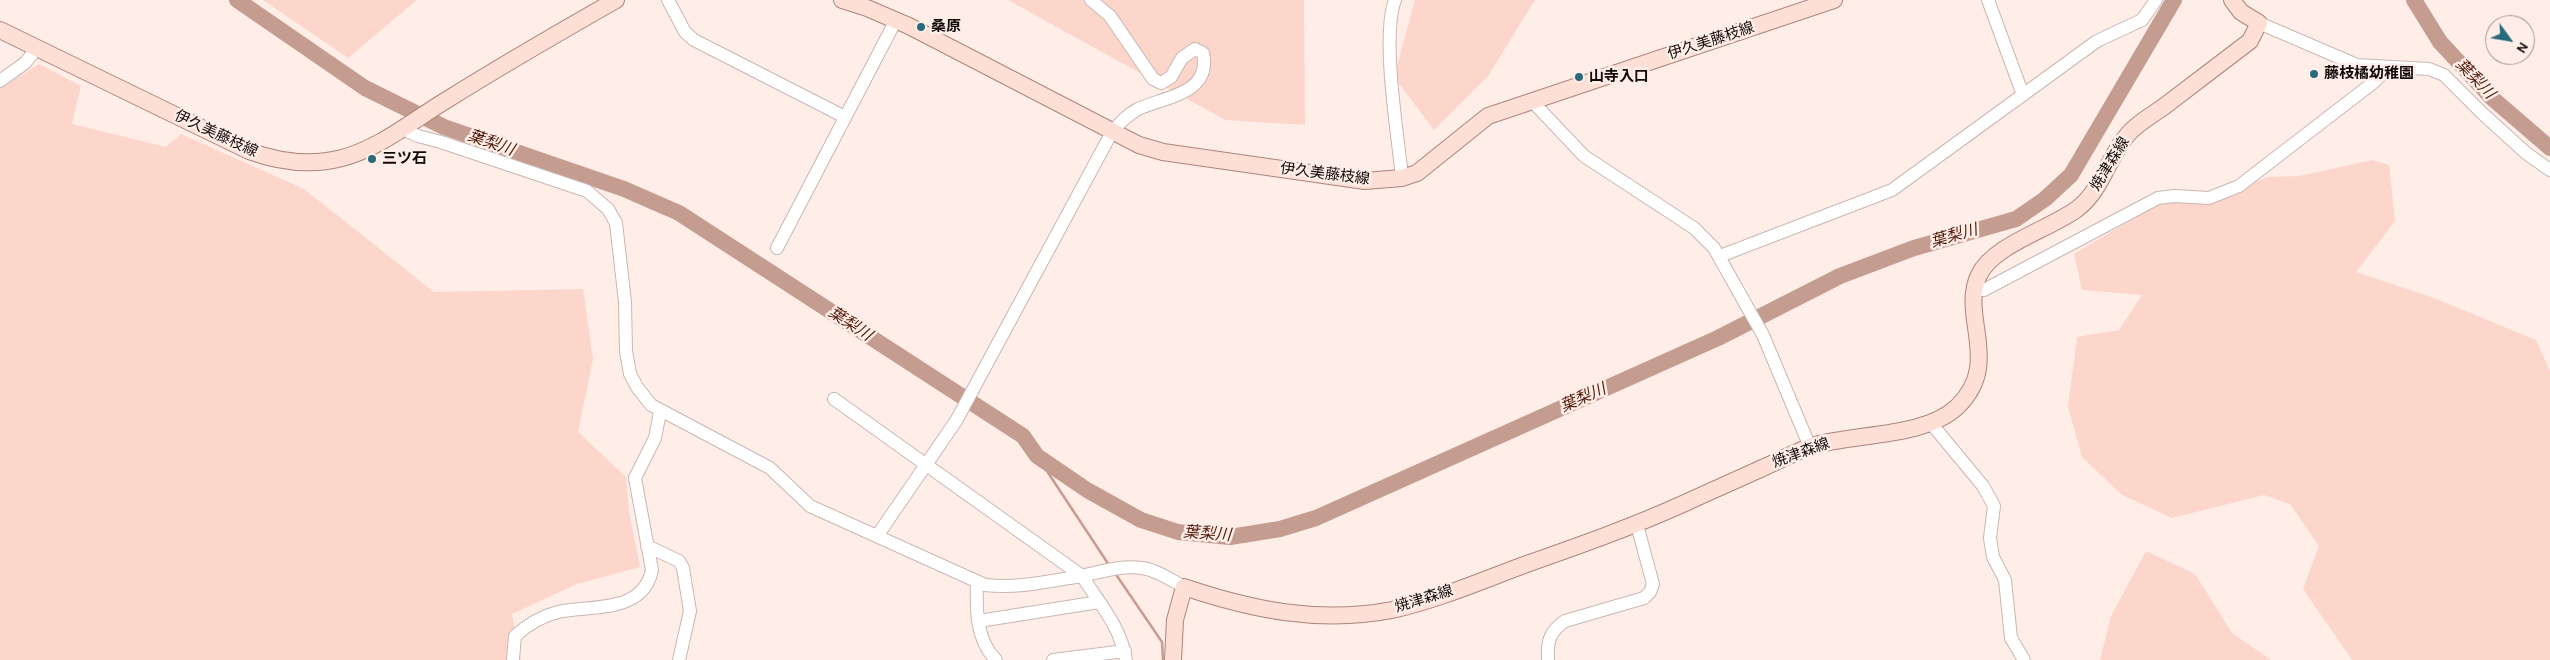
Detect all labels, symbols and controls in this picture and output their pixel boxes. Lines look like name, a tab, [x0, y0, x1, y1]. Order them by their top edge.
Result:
north arrow	[2485, 15, 2535, 65]
place label: 桑原	[931, 18, 961, 36]
street label: 伊久美藤枝線	[1665, 19, 1757, 63]
marker: 桑原	[915, 21, 927, 33]
text: N	[2512, 39, 2532, 56]
water label: 葉梨川	[2451, 55, 2499, 103]
place label: 藤枝橘幼稚園	[2324, 65, 2414, 83]
place label: 山寺入口	[1589, 68, 1649, 86]
marker: 藤枝橘幼稚園	[2308, 68, 2320, 80]
marker: 山寺入口	[1573, 71, 1585, 83]
street label: 伊久美藤枝線	[171, 107, 261, 161]
water label: 葉梨川	[465, 126, 517, 160]
street label: 焼津森線	[2086, 134, 2134, 194]
place label: 三ツ石	[382, 150, 427, 168]
marker: 三ツ石	[366, 153, 378, 165]
street label: 伊久美藤枝線	[1279, 160, 1371, 188]
water label: 葉梨川	[1928, 220, 1980, 252]
water label: 葉梨川	[825, 303, 875, 345]
water label: 葉梨川	[1557, 379, 1609, 417]
street label: 焼津森線	[1770, 434, 1832, 472]
water label: 葉梨川	[1182, 523, 1232, 545]
street label: 焼津森線	[1393, 582, 1455, 616]

